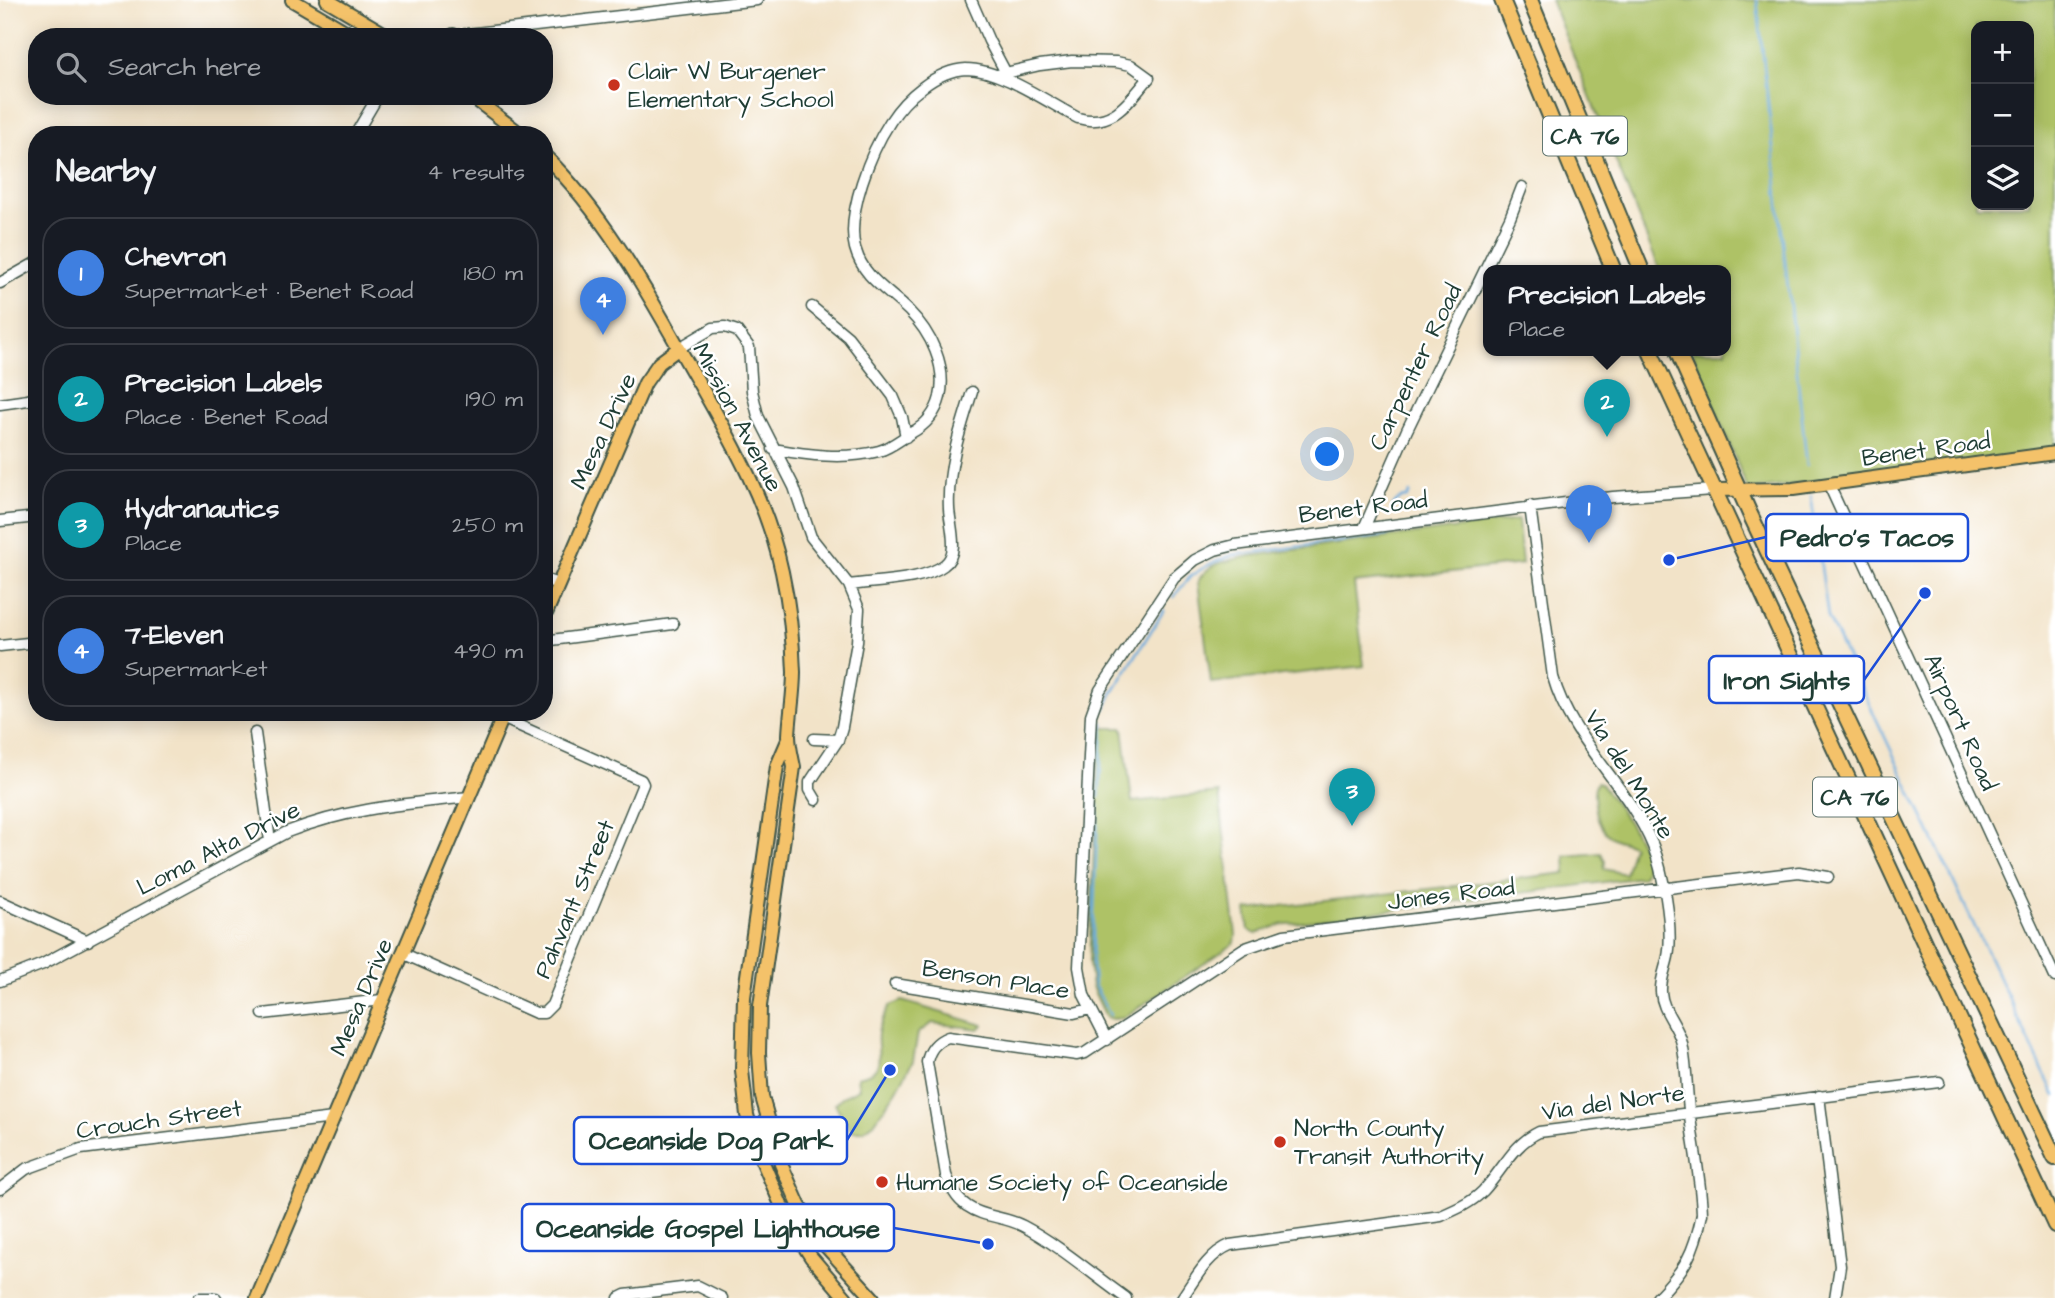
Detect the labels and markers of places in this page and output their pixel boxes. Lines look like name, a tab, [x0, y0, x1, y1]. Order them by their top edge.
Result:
place label: Clair W Burgener Elementary School	[628, 55, 834, 118]
marker: Clair W Burgener Elementary School	[606, 77, 622, 93]
pin: 4	[580, 277, 626, 335]
pin: 2	[1584, 379, 1630, 437]
pin: 1	[1566, 485, 1612, 543]
callout: Pedro's Tacos	[1766, 514, 1968, 561]
callout: Iron Sights	[1709, 656, 1864, 703]
pin: 3	[1329, 768, 1375, 826]
place label: North County Transit Authority	[1294, 1112, 1484, 1175]
callout: Oceanside Dog Park	[574, 1117, 847, 1164]
marker: North County Transit Authority	[1272, 1134, 1288, 1150]
place label: Humane Society of Oceanside	[896, 1166, 1228, 1201]
marker: Humane Society of Oceanside	[874, 1174, 890, 1190]
callout: Oceanside Gospel Lighthouse	[522, 1204, 894, 1251]

